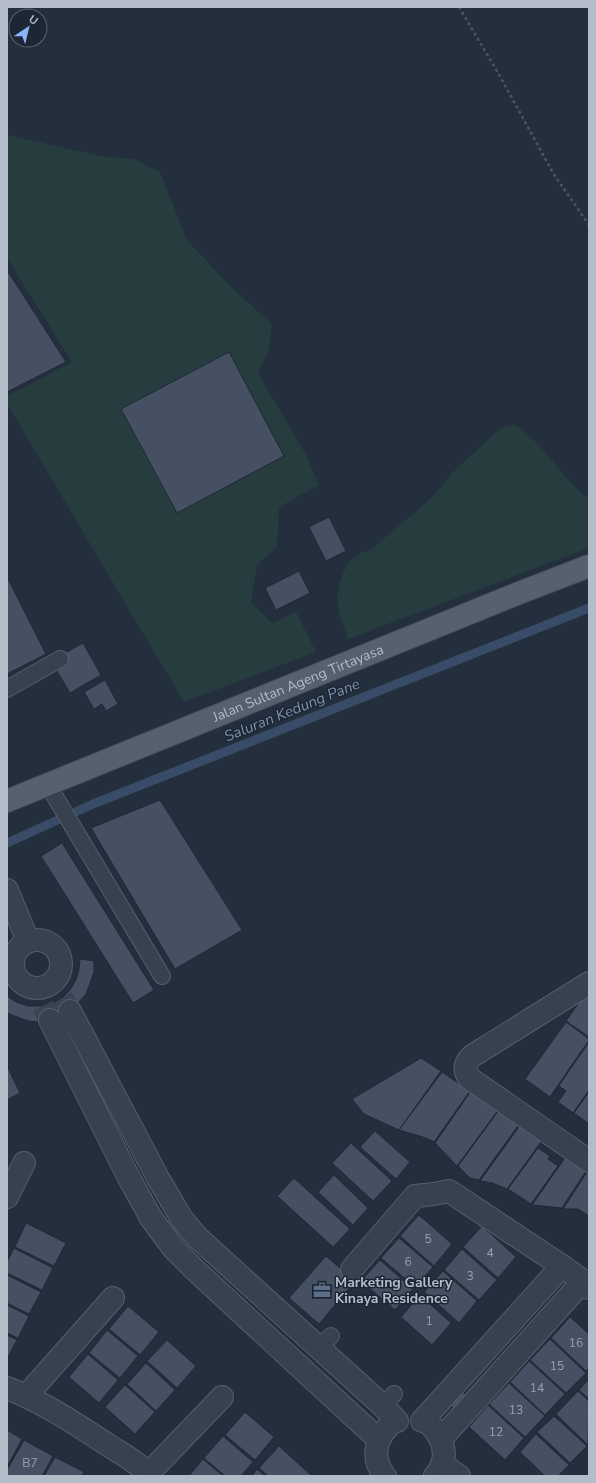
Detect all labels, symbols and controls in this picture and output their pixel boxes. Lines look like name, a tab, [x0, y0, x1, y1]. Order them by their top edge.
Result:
north arrow	[8, 8, 48, 48]
text: U	[26, 12, 41, 29]
street label: Jalan Sultan Ageng Tirtayasa	[209, 640, 386, 727]
water label: Saluran Kedung Pane	[221, 674, 363, 746]
house number: 5	[424, 1231, 432, 1247]
house number: 4	[486, 1245, 494, 1261]
house number: 6	[404, 1254, 412, 1270]
house number: 3	[466, 1268, 474, 1284]
place label: Marketing Gallery Kinaya Residence	[335, 1273, 453, 1308]
office icon: Marketing Gallery Kinaya Residence	[312, 1280, 332, 1300]
house number: 1	[425, 1313, 433, 1329]
house number: 16	[569, 1335, 583, 1351]
house number: 15	[550, 1358, 564, 1374]
house number: 14	[530, 1380, 544, 1396]
house number: 13	[509, 1402, 523, 1418]
house number: 12	[489, 1424, 503, 1440]
house number: B7	[22, 1455, 38, 1471]

